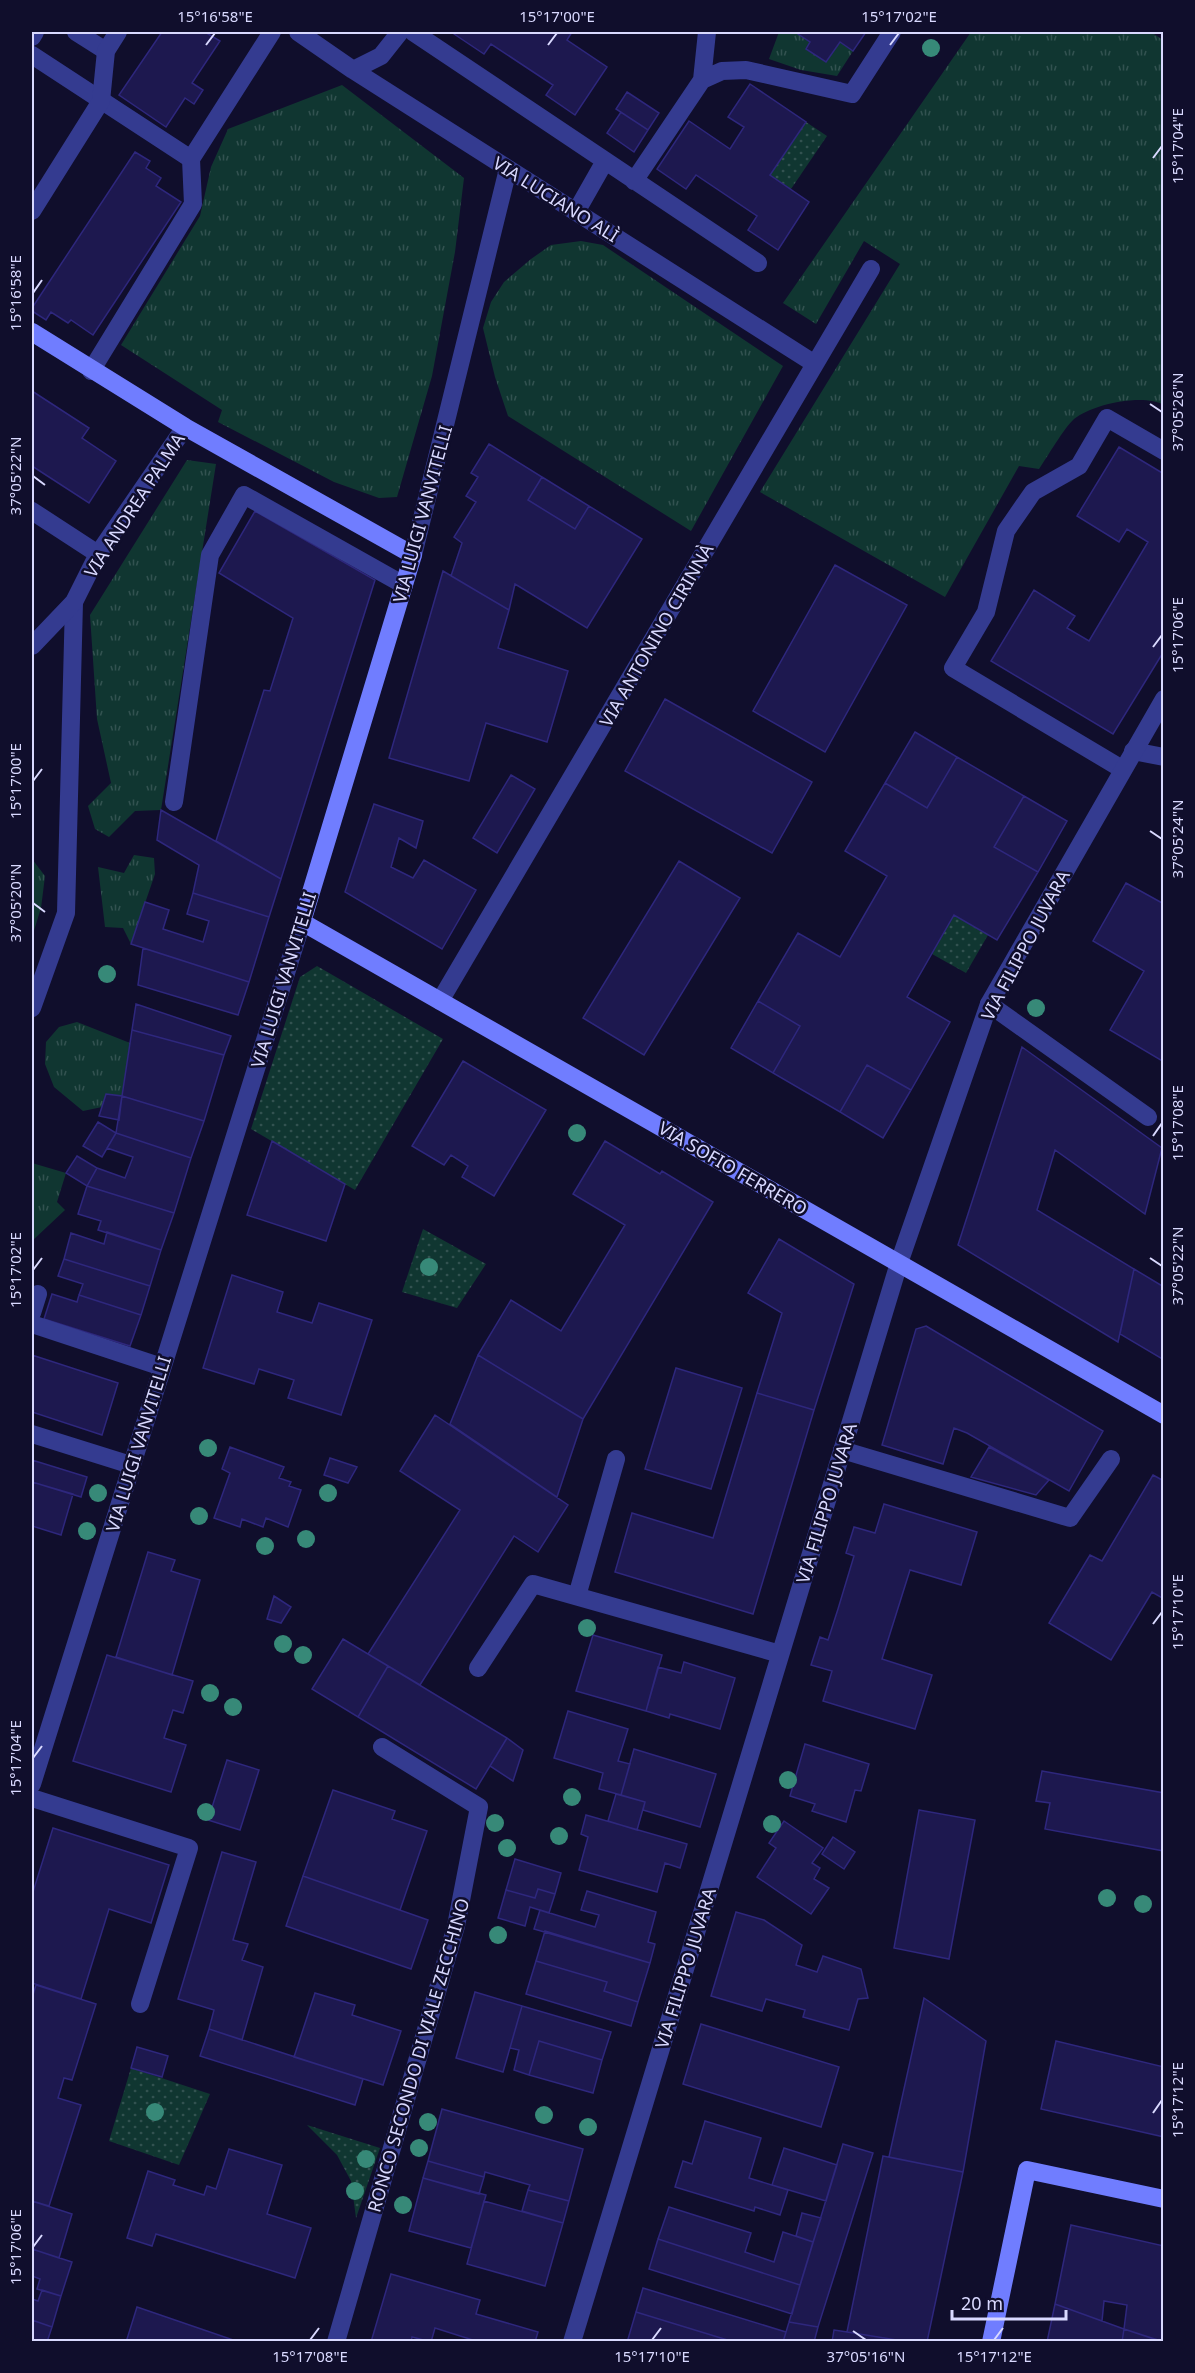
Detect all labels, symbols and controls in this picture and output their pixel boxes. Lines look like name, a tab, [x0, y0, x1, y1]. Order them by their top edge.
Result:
text: 15°16'58"E	[177, 6, 253, 26]
text: 15°17'00"E	[519, 6, 595, 26]
text: 15°17'02"E	[861, 6, 937, 26]
text: 15°17'04"E	[1167, 108, 1187, 184]
street label: VIA LUCIANO ALÌ	[489, 151, 623, 247]
text: 15°16'58"E	[5, 255, 25, 331]
text: 37°05'26"N	[1167, 373, 1187, 451]
street label: VIA LUIGI VANVITELLI	[387, 423, 457, 605]
street label: VIA ANDREA PALMA	[78, 428, 190, 582]
text: 37°05'22"N	[5, 437, 25, 515]
street label: VIA ANTONINO CIRINNÀ	[594, 539, 719, 731]
text: 15°17'06"E	[1167, 597, 1187, 673]
text: 15°17'00"E	[5, 743, 25, 819]
text: 37°05'24"N	[1167, 800, 1187, 878]
text: 37°05'20"N	[5, 864, 25, 942]
street label: VIA FILIPPO JUVARA	[975, 865, 1075, 1024]
street label: VIA LUIGI VANVITELLI	[245, 889, 321, 1071]
text: 15°17'08"E	[1167, 1085, 1187, 1161]
street label: VIA SOFIO FERRERO	[654, 1116, 812, 1220]
text: 37°05'22"N	[1167, 1227, 1187, 1305]
text: 15°17'02"E	[5, 1232, 25, 1308]
street label: VIA LUIGI VANVITELLI	[100, 1353, 176, 1535]
street label: VIA FILIPPO JUVARA	[790, 1419, 862, 1586]
text: 15°17'10"E	[1167, 1574, 1187, 1650]
text: 15°17'04"E	[5, 1720, 25, 1796]
street label: VIA FILIPPO JUVARA	[649, 1884, 721, 2051]
street label: RONCO SECONDO DI VIALE ZECCHINO	[362, 1895, 474, 2215]
text: 15°17'12"E	[1167, 2062, 1187, 2138]
text: 15°17'06"E	[5, 2209, 25, 2285]
scale bar	[952, 2283, 1066, 2321]
text: 20 m	[961, 2291, 1003, 2315]
text: 15°17'08"E	[272, 2346, 348, 2366]
text: 15°17'10"E	[614, 2346, 690, 2366]
text: 37°05'16"N	[827, 2346, 905, 2366]
text: 15°17'12"E	[956, 2346, 1032, 2366]

